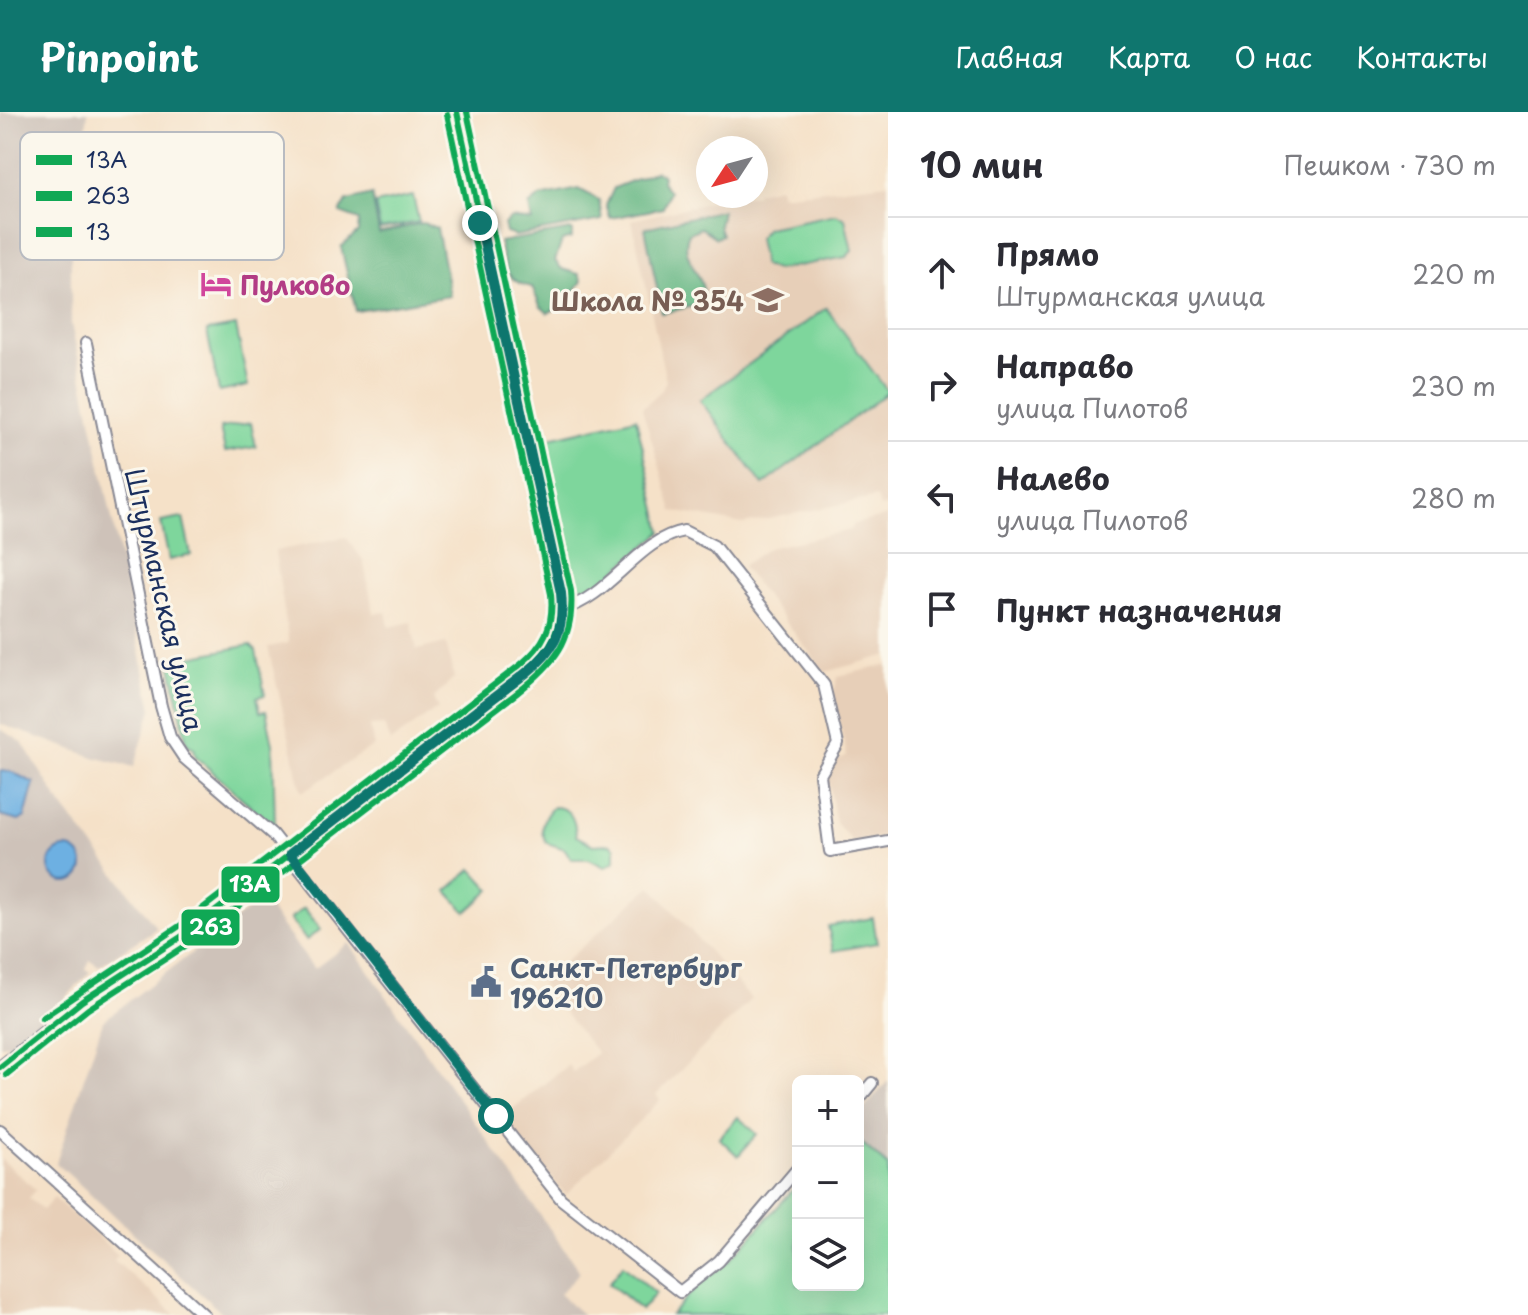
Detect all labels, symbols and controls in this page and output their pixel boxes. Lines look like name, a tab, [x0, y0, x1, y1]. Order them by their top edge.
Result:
text: Pinpoint	[40, 28, 199, 85]
text: Главная	[956, 35, 1064, 78]
text: Карта	[1108, 35, 1190, 78]
text: О нас	[1234, 35, 1312, 78]
text: Контакты	[1356, 35, 1488, 78]
legend	[20, 132, 284, 260]
north arrow	[696, 136, 768, 208]
text: 10 мин	[920, 138, 1044, 190]
text: 13А	[86, 142, 127, 175]
text: Пешком · 730 m	[1284, 145, 1496, 184]
text: 263	[86, 178, 130, 211]
route end	[462, 205, 498, 241]
text: 13	[86, 214, 110, 247]
text: Прямо	[996, 231, 1099, 276]
icon: ahead	[920, 251, 964, 295]
text: 220 m	[1412, 254, 1496, 293]
place label: Пулково	[240, 265, 350, 304]
hotel icon: Пулково	[199, 267, 233, 301]
text: Штурманская улица	[996, 276, 1265, 315]
place label: Школа № 354	[551, 281, 744, 320]
school or university icon: Школа № 354	[751, 283, 785, 317]
text: Направо	[996, 343, 1134, 388]
icon: right	[920, 363, 964, 407]
text: 230 m	[1411, 366, 1496, 405]
text: улица Пилотов	[996, 388, 1188, 427]
text: Налево	[996, 455, 1110, 500]
street label: Штурманская улица	[116, 465, 214, 736]
icon: left	[920, 475, 964, 519]
text: 280 m	[1411, 478, 1496, 517]
text: улица Пилотов	[996, 500, 1188, 539]
icon: arrive	[920, 587, 964, 631]
text: Пункт назначения	[996, 587, 1282, 632]
line badge: 13А	[220, 865, 281, 904]
text: 13А	[229, 866, 271, 899]
line badge: 263	[180, 908, 241, 947]
text: 263	[189, 909, 233, 942]
place label: Санкт-Петербург 196210	[510, 948, 743, 1017]
public building icon: Санкт-Петербург 196210	[469, 965, 503, 999]
map controls	[792, 1075, 864, 1291]
button: +	[792, 1075, 864, 1147]
route start	[478, 1098, 514, 1134]
button: −	[792, 1147, 864, 1219]
button: layers	[792, 1219, 864, 1291]

